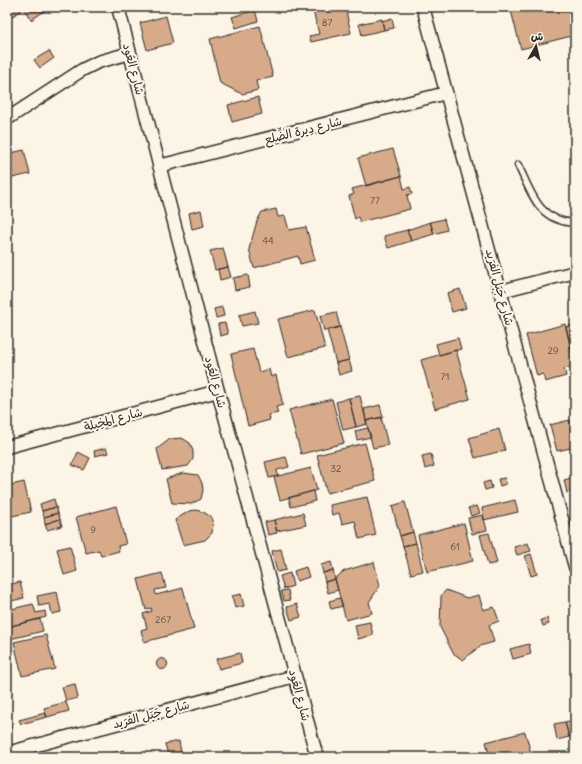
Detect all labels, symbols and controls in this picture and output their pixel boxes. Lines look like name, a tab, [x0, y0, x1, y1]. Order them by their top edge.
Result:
house number: 87	[322, 16, 332, 29]
north arrow	[516, 26, 556, 66]
text: ش	[530, 28, 544, 44]
street label: شارع العُود	[118, 41, 148, 97]
street label: شارع دِيرة الضِّلع	[262, 112, 344, 149]
house number: 77	[370, 194, 380, 207]
house number: 44	[262, 234, 274, 247]
street label: شارع جَبَل الفرَيد	[481, 247, 517, 328]
house number: 29	[547, 344, 559, 357]
street label: شارع العُود	[200, 354, 230, 410]
house number: 71	[441, 370, 449, 383]
street label: شارع المخِيلة	[82, 404, 144, 436]
house number: 32	[330, 462, 342, 475]
house number: 9	[90, 523, 96, 536]
house number: 61	[450, 540, 460, 553]
house number: 267	[155, 613, 171, 626]
street label: شارع العُود	[284, 667, 314, 723]
street label: شارع جَبَل الفرَيد	[111, 697, 192, 733]

